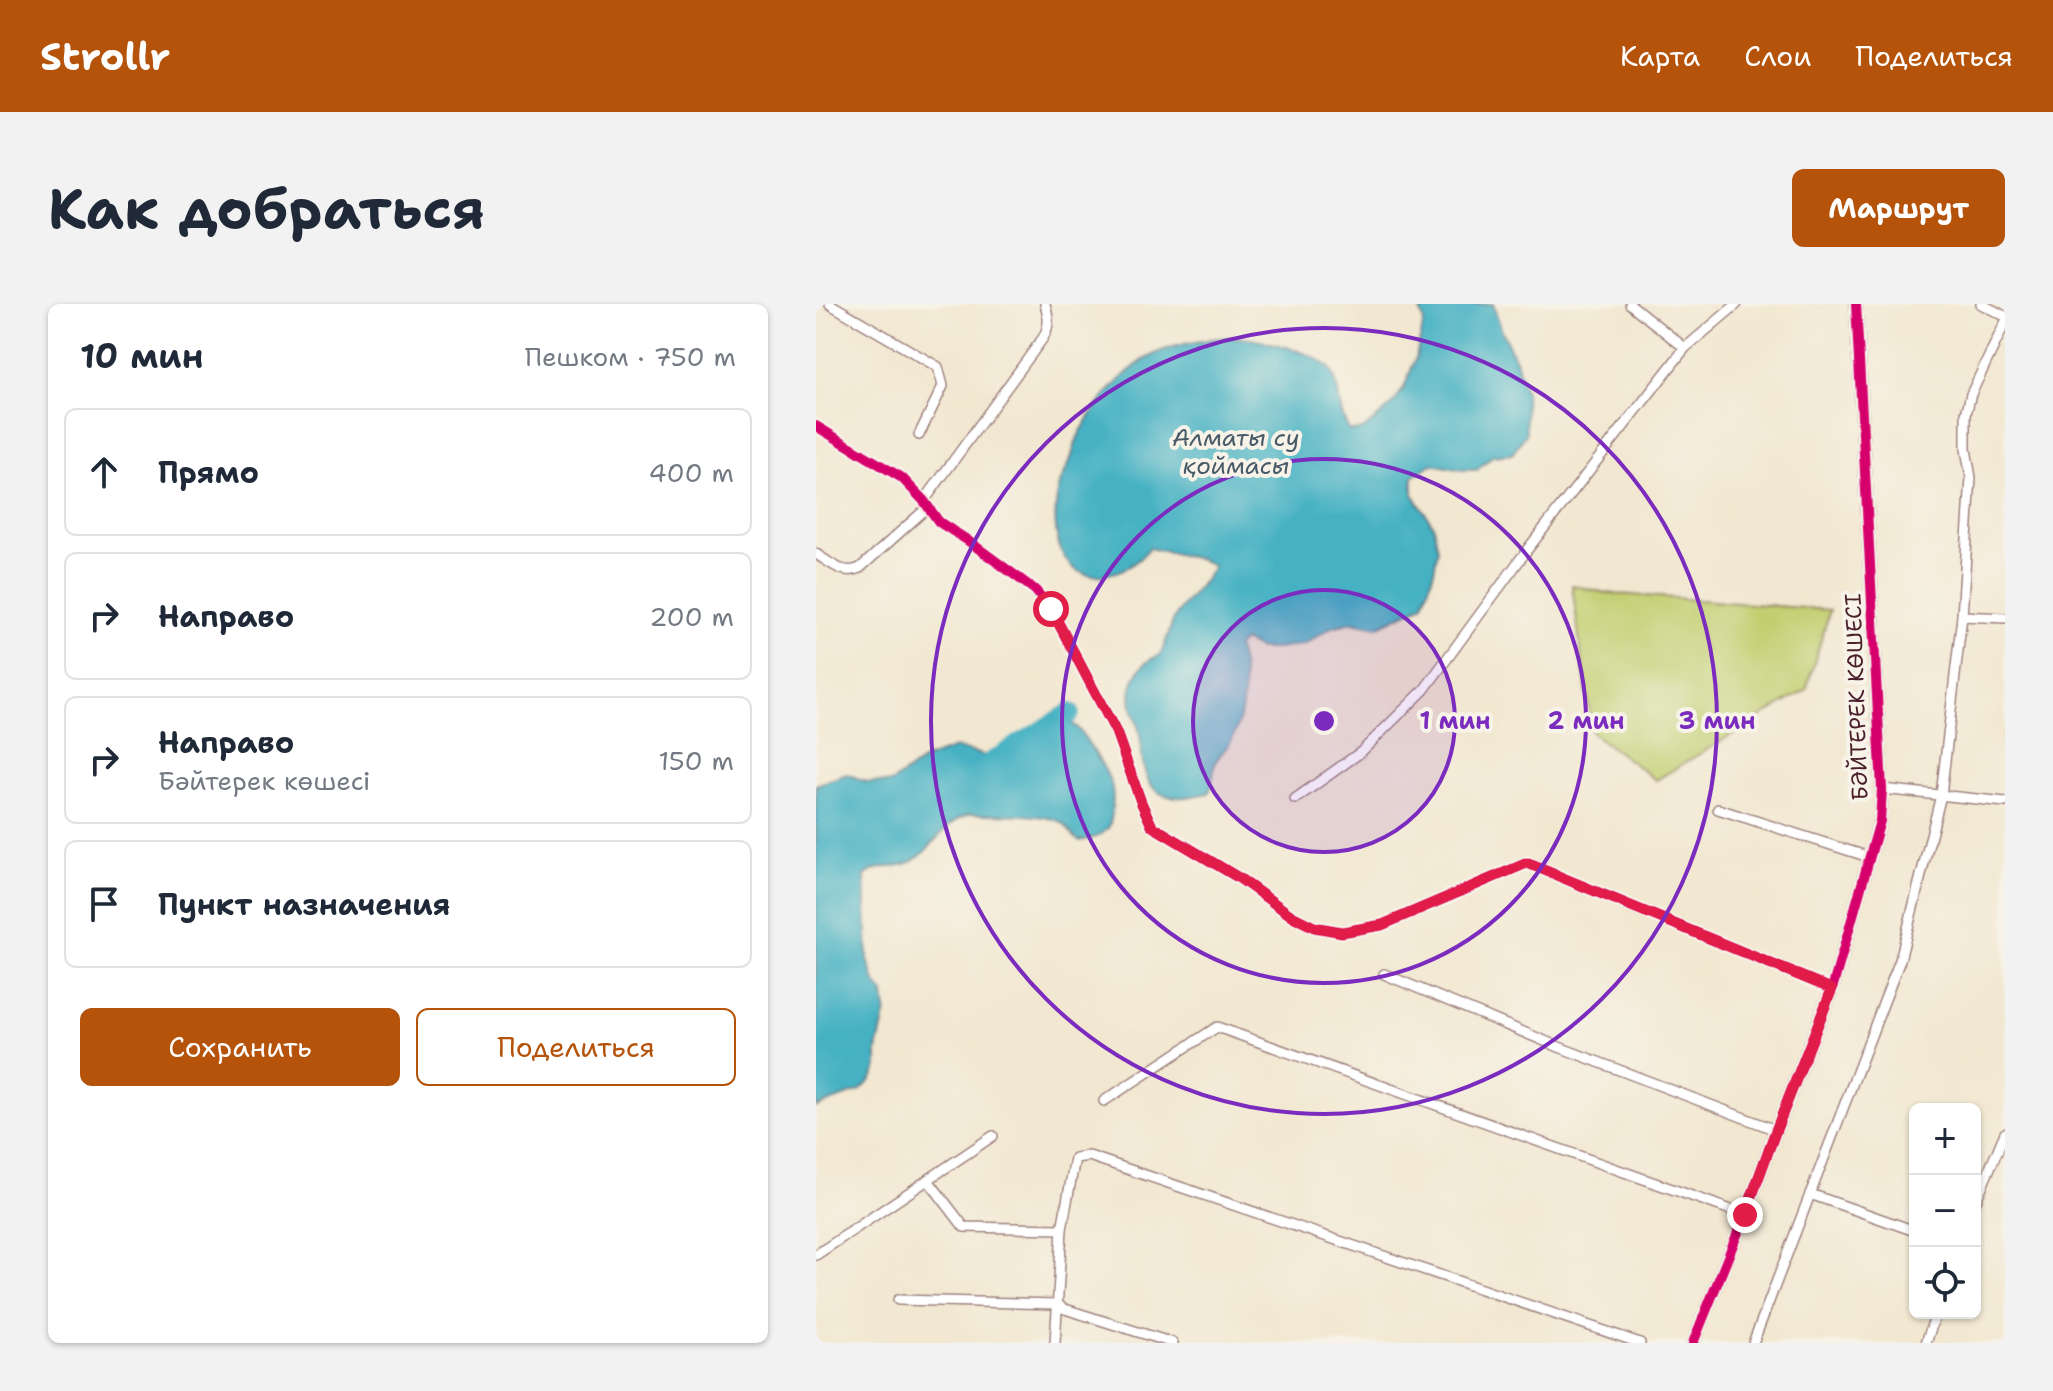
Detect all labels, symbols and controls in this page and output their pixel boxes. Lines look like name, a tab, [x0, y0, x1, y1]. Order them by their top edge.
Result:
text: Strollr	[40, 31, 170, 82]
text: Карта	[1620, 37, 1700, 75]
text: Слои	[1744, 37, 1811, 75]
text: Поделиться	[1855, 37, 2013, 75]
button: Маршрут	[1792, 169, 2005, 247]
text: Как добраться	[48, 171, 485, 246]
text: 10 мин	[80, 333, 204, 379]
text: Пешком · 750 m	[525, 339, 736, 374]
water label: Алматы су қоймасы	[1172, 422, 1300, 482]
icon: ahead	[82, 450, 126, 494]
text: Прямо	[158, 452, 259, 493]
text: 400 m	[649, 455, 734, 490]
route start	[1033, 591, 1069, 627]
street label: БӘЙТЕРЕК КӨШЕСІ	[1838, 593, 1875, 801]
icon: right	[82, 594, 126, 638]
text: Направо	[158, 596, 294, 637]
text: 200 m	[649, 599, 734, 634]
text: 1 мин	[1419, 705, 1491, 737]
text: 2 мин	[1548, 705, 1625, 737]
text: 3 мин	[1679, 705, 1756, 737]
centre of rings	[1310, 707, 1338, 735]
text: Направо	[158, 722, 294, 763]
icon: right	[82, 738, 126, 782]
text: 150 m	[658, 743, 734, 778]
text: Бәйтерек көшесі	[158, 763, 370, 798]
icon: arrive	[82, 882, 126, 926]
text: Пункт назначения	[158, 884, 450, 925]
button: Сохранить	[80, 1008, 400, 1086]
button: Поделиться	[416, 1008, 736, 1086]
map controls	[1909, 1103, 1981, 1319]
button: +	[1909, 1103, 1981, 1175]
button: −	[1909, 1175, 1981, 1247]
route end	[1727, 1197, 1763, 1233]
button: locate	[1909, 1247, 1981, 1319]

